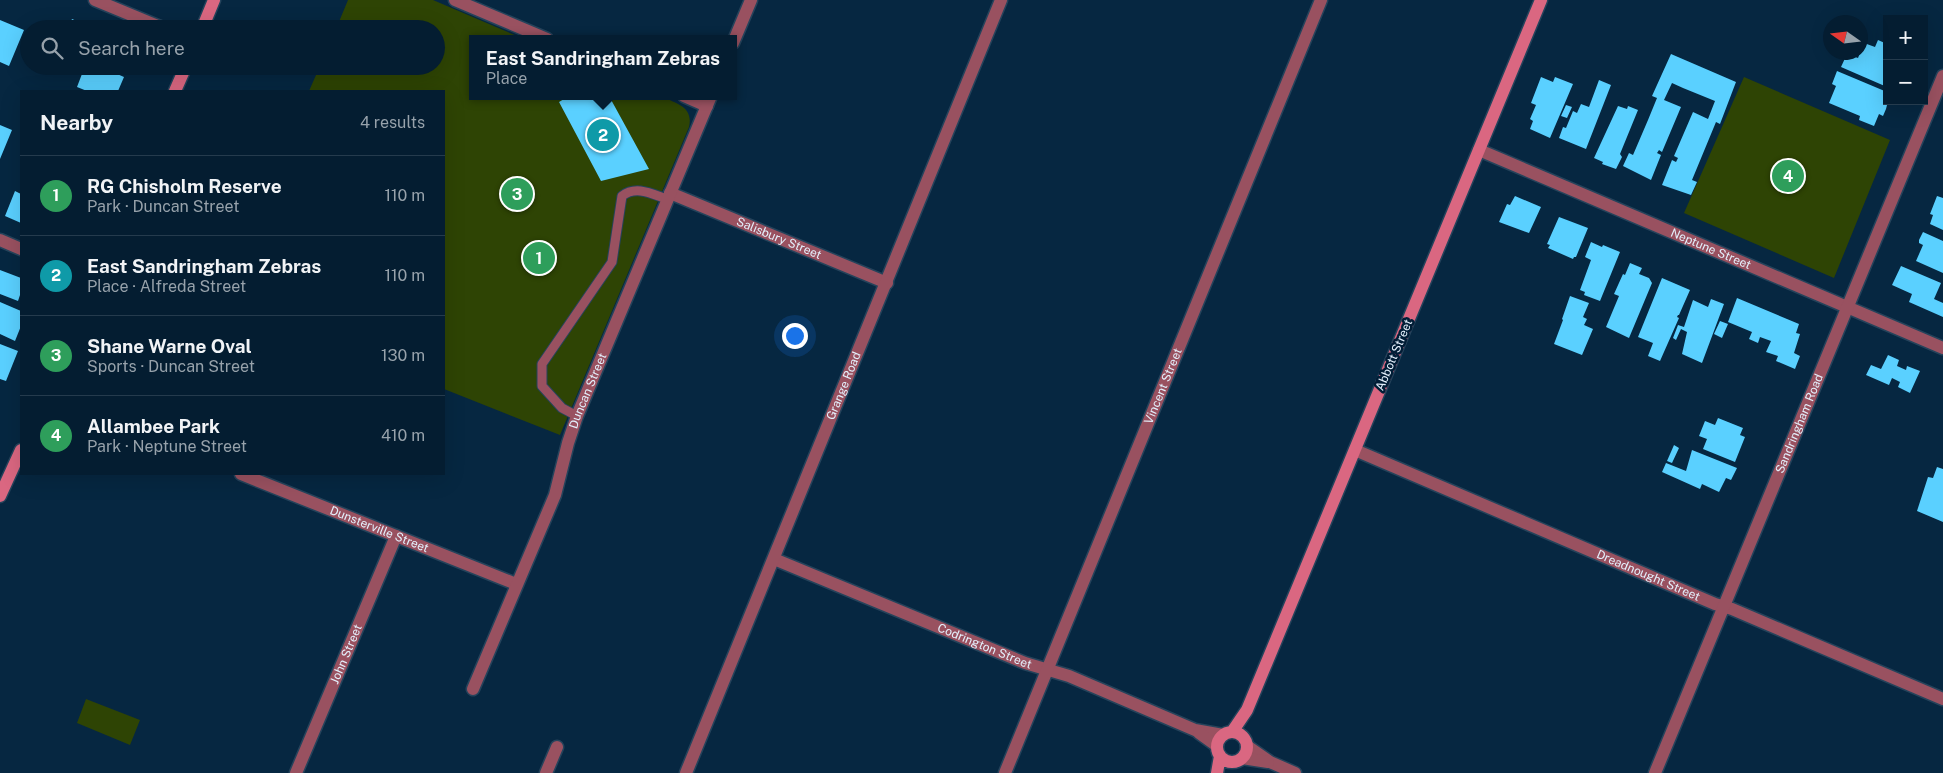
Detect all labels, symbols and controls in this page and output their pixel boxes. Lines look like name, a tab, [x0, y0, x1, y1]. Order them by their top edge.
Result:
north arrow	[1823, 15, 1868, 60]
map controls	[1883, 15, 1928, 105]
button: +	[1883, 15, 1928, 60]
search box	[20, 20, 445, 75]
icon: search	[38, 34, 66, 62]
popup	[469, 35, 737, 100]
text: Search here	[78, 37, 185, 59]
text: East Sandringham Zebras	[486, 47, 720, 69]
button: −	[1883, 60, 1928, 105]
text: Place	[486, 69, 527, 88]
text: Nearby	[40, 110, 113, 135]
text: 4 results	[360, 113, 425, 132]
pin: 2	[587, 116, 619, 154]
pin: 4	[1772, 157, 1804, 195]
text: RG Chisholm Reserve	[87, 175, 282, 197]
pin: 3	[501, 175, 533, 213]
text: 1	[53, 186, 59, 205]
text: 110 m	[384, 186, 425, 205]
text: Park · Duncan Street	[87, 197, 239, 216]
street label: Salisbury Street	[734, 214, 824, 262]
street label: Neptune Street	[1668, 226, 1753, 272]
pin: 1	[523, 239, 555, 277]
text: East Sandringham Zebras	[87, 255, 321, 277]
text: 2	[51, 266, 61, 285]
text: 110 m	[384, 266, 425, 285]
text: Place · Alfreda Street	[87, 277, 246, 296]
street label: Abbott Street	[1373, 317, 1415, 393]
your location	[782, 323, 808, 349]
text: Shane Warne Oval	[87, 335, 252, 357]
text: 3	[51, 346, 61, 365]
text: 130 m	[381, 346, 425, 365]
street label: Vincent Street	[1141, 346, 1185, 426]
street label: Grange Road	[824, 350, 864, 422]
street label: Duncan Street	[566, 351, 610, 430]
text: Sports · Duncan Street	[87, 357, 255, 376]
street label: Sandringham Road	[1773, 372, 1826, 475]
text: Allambee Park	[87, 415, 220, 437]
text: 4	[51, 426, 61, 445]
text: 410 m	[381, 426, 425, 445]
text: Park · Neptune Street	[87, 437, 247, 456]
street label: Dunsterville Street	[328, 503, 431, 555]
street label: Dreadnought Street	[1594, 547, 1702, 604]
street label: Codrington Street	[935, 621, 1034, 672]
street label: John Street	[327, 622, 365, 686]

